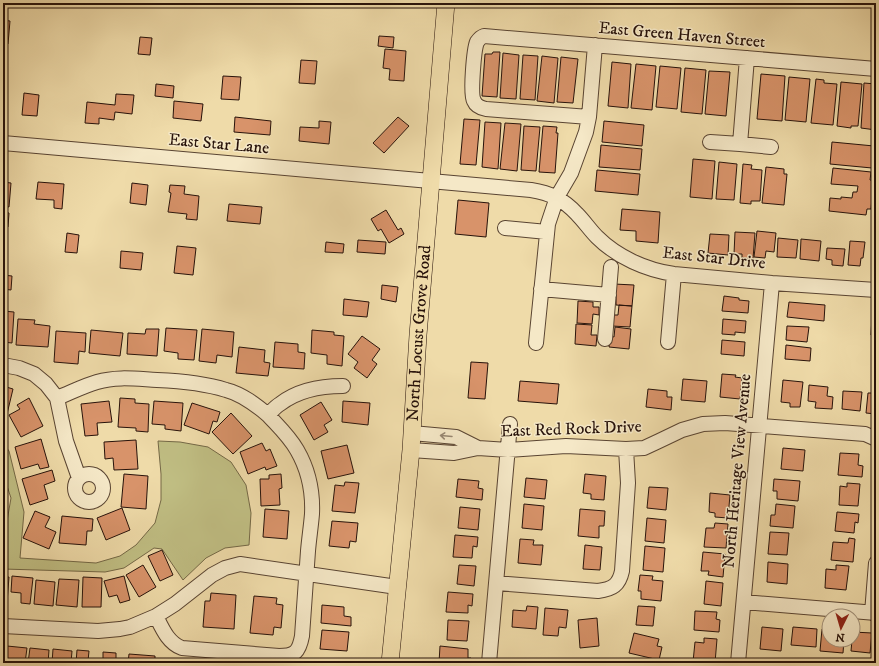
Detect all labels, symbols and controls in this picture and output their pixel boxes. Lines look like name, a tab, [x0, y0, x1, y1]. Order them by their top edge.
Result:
street label: East Green Haven Street	[598, 17, 767, 53]
street label: East Star Lane	[168, 129, 270, 159]
street label: East Star Drive	[661, 242, 767, 274]
street label: North Locust Grove Road	[402, 244, 437, 422]
street label: North Heritage View Avenue	[718, 373, 756, 569]
street label: East Red Rock Drive	[500, 416, 642, 442]
one-way arrow	[440, 432, 453, 440]
north arrow	[821, 608, 861, 648]
text: N	[835, 630, 845, 644]

